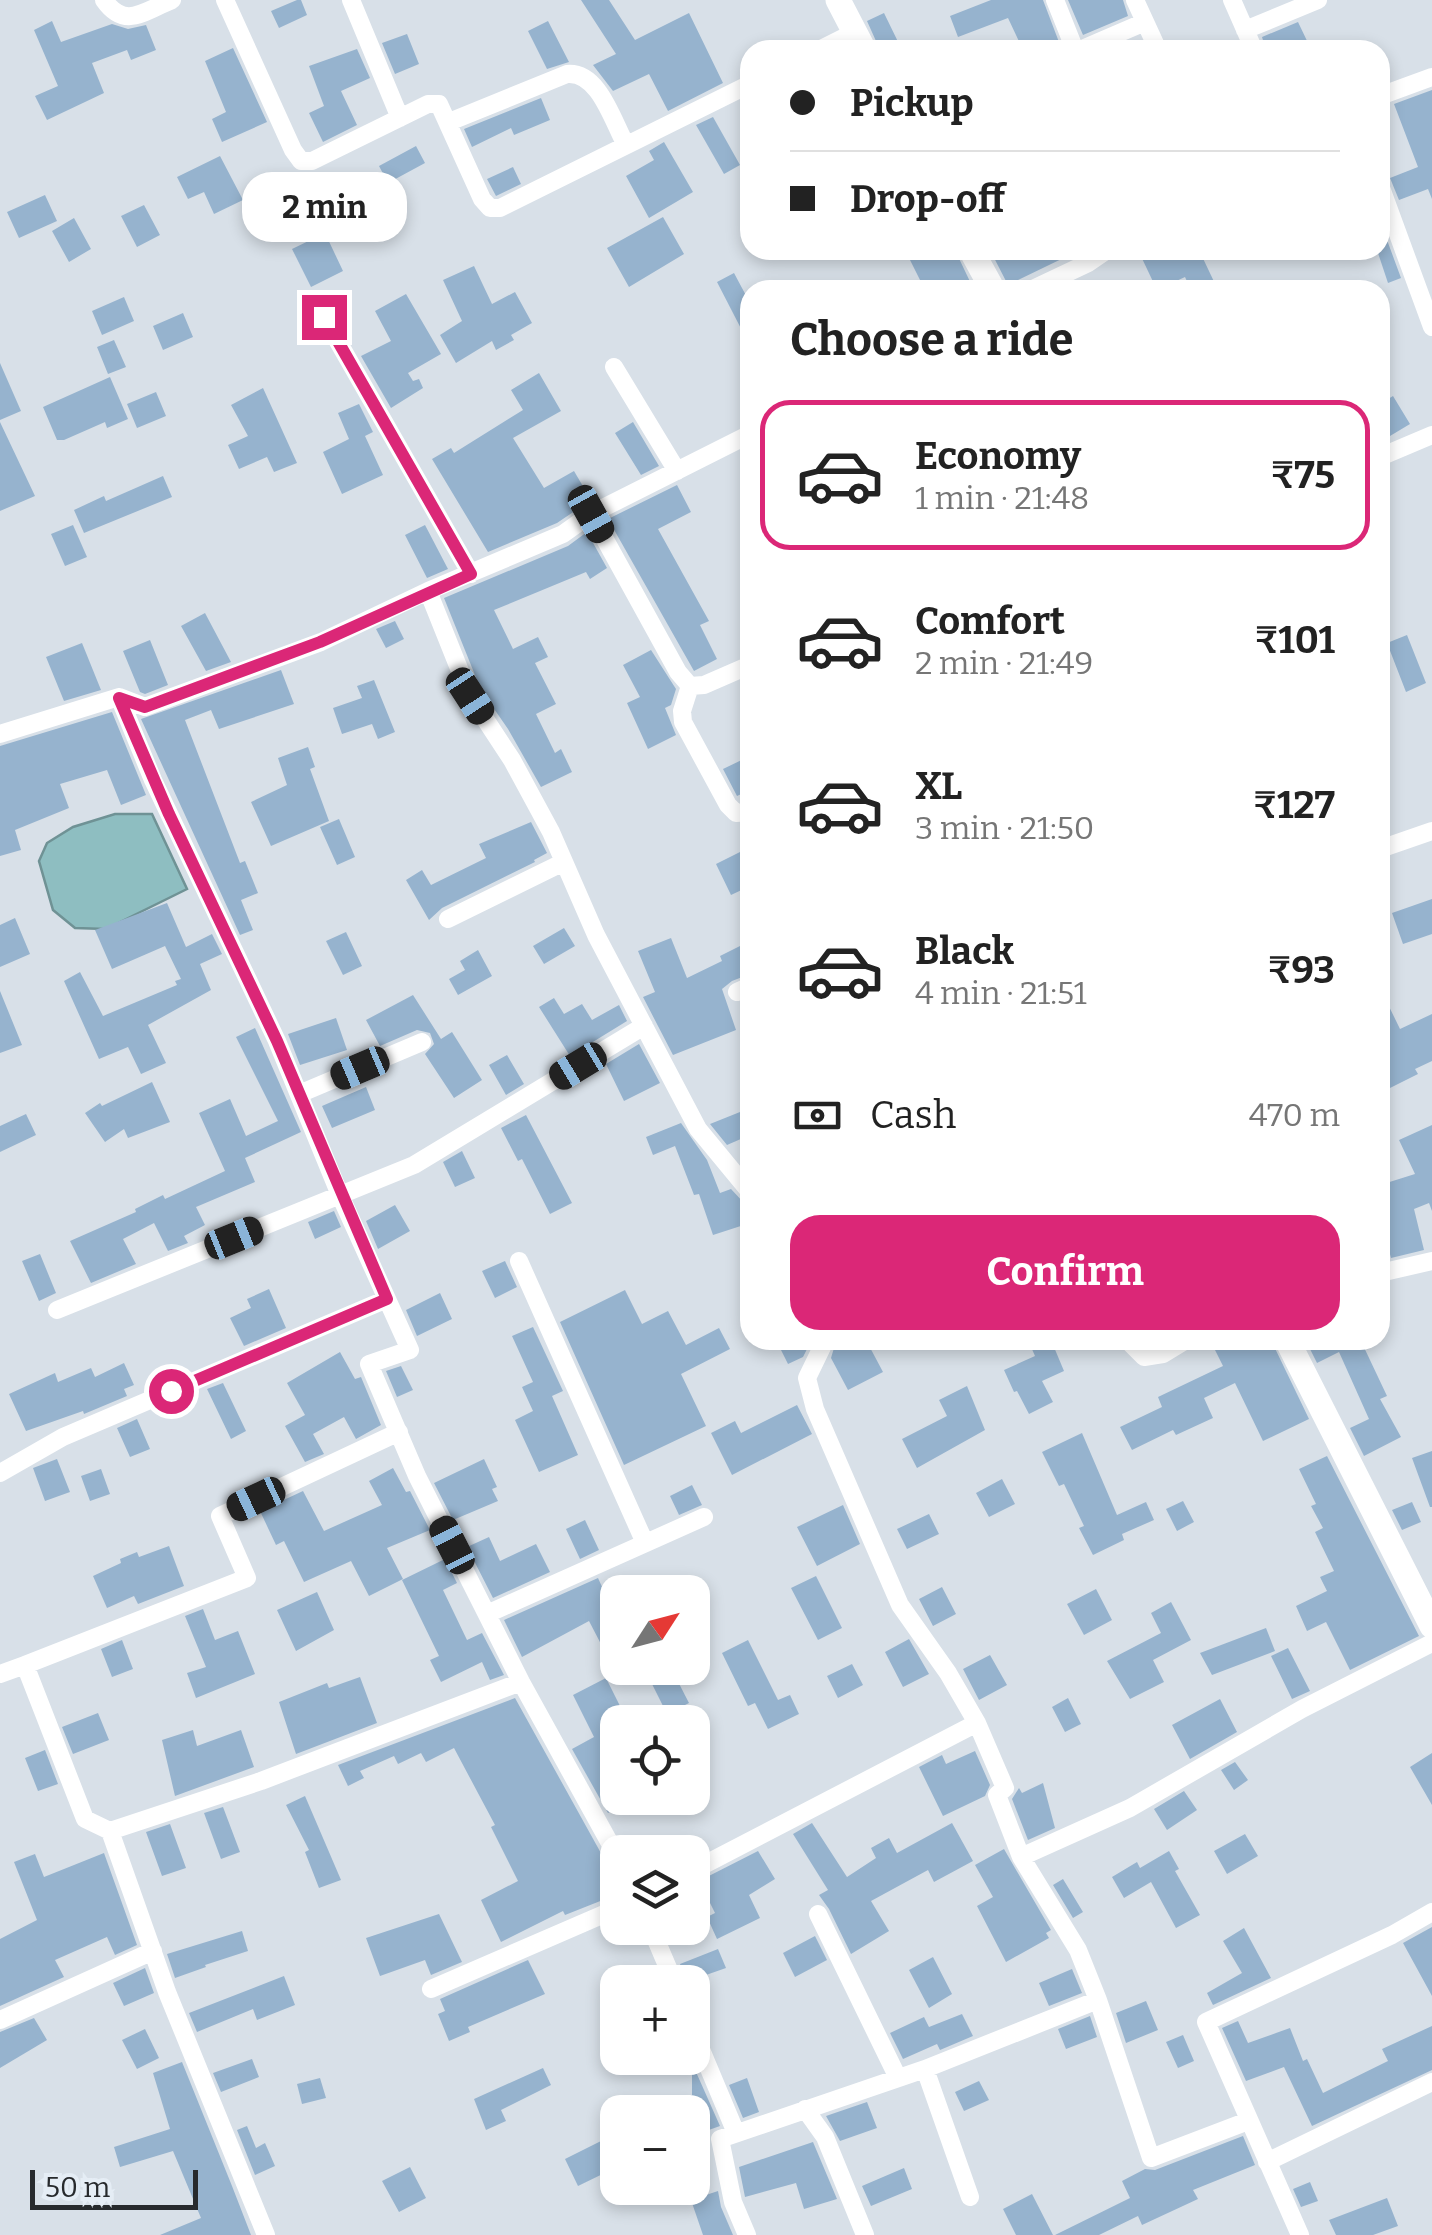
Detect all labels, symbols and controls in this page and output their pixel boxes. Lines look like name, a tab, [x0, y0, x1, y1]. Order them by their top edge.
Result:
text: Pickup	[850, 80, 974, 126]
callout: 2 min	[242, 172, 406, 242]
text: Drop-off	[850, 176, 1005, 222]
text: 2 min	[282, 188, 367, 226]
route end	[302, 295, 347, 340]
text: Choose a ride	[790, 313, 1073, 367]
icon: car	[795, 430, 885, 520]
text: Economy	[915, 433, 1081, 479]
text: ₹75	[1270, 452, 1335, 498]
text: 1 min · 21:48	[915, 479, 1089, 517]
car	[563, 480, 619, 548]
icon: car	[795, 595, 885, 685]
text: Comfort	[915, 598, 1065, 644]
text: ₹101	[1254, 617, 1335, 663]
text: 2 min · 21:49	[915, 644, 1093, 682]
car	[441, 663, 499, 729]
icon: car	[795, 760, 885, 850]
text: XL	[915, 763, 962, 809]
text: ₹127	[1253, 782, 1335, 828]
text: 3 min · 21:50	[915, 809, 1094, 847]
icon: car	[795, 925, 885, 1015]
text: Black	[915, 928, 1014, 974]
text: ₹93	[1268, 947, 1335, 993]
text: 4 min · 21:51	[915, 974, 1087, 1012]
car	[545, 1038, 611, 1094]
car	[327, 1042, 393, 1094]
icon: cash	[790, 1088, 845, 1143]
text: Cash	[870, 1092, 956, 1138]
text: 470 m	[1249, 1096, 1340, 1134]
car	[201, 1213, 267, 1263]
button: Confirm	[790, 1215, 1340, 1330]
route start	[149, 1369, 194, 1414]
car	[222, 1473, 290, 1525]
car	[425, 1511, 479, 1579]
north arrow	[600, 1575, 710, 1685]
map controls	[600, 1575, 710, 2205]
button: locate	[600, 1705, 710, 1815]
button: layers	[600, 1835, 710, 1945]
button: +	[600, 1965, 710, 2075]
button: −	[600, 2095, 710, 2205]
scale bar	[30, 2165, 198, 2210]
text: 50 m	[45, 2171, 110, 2204]

